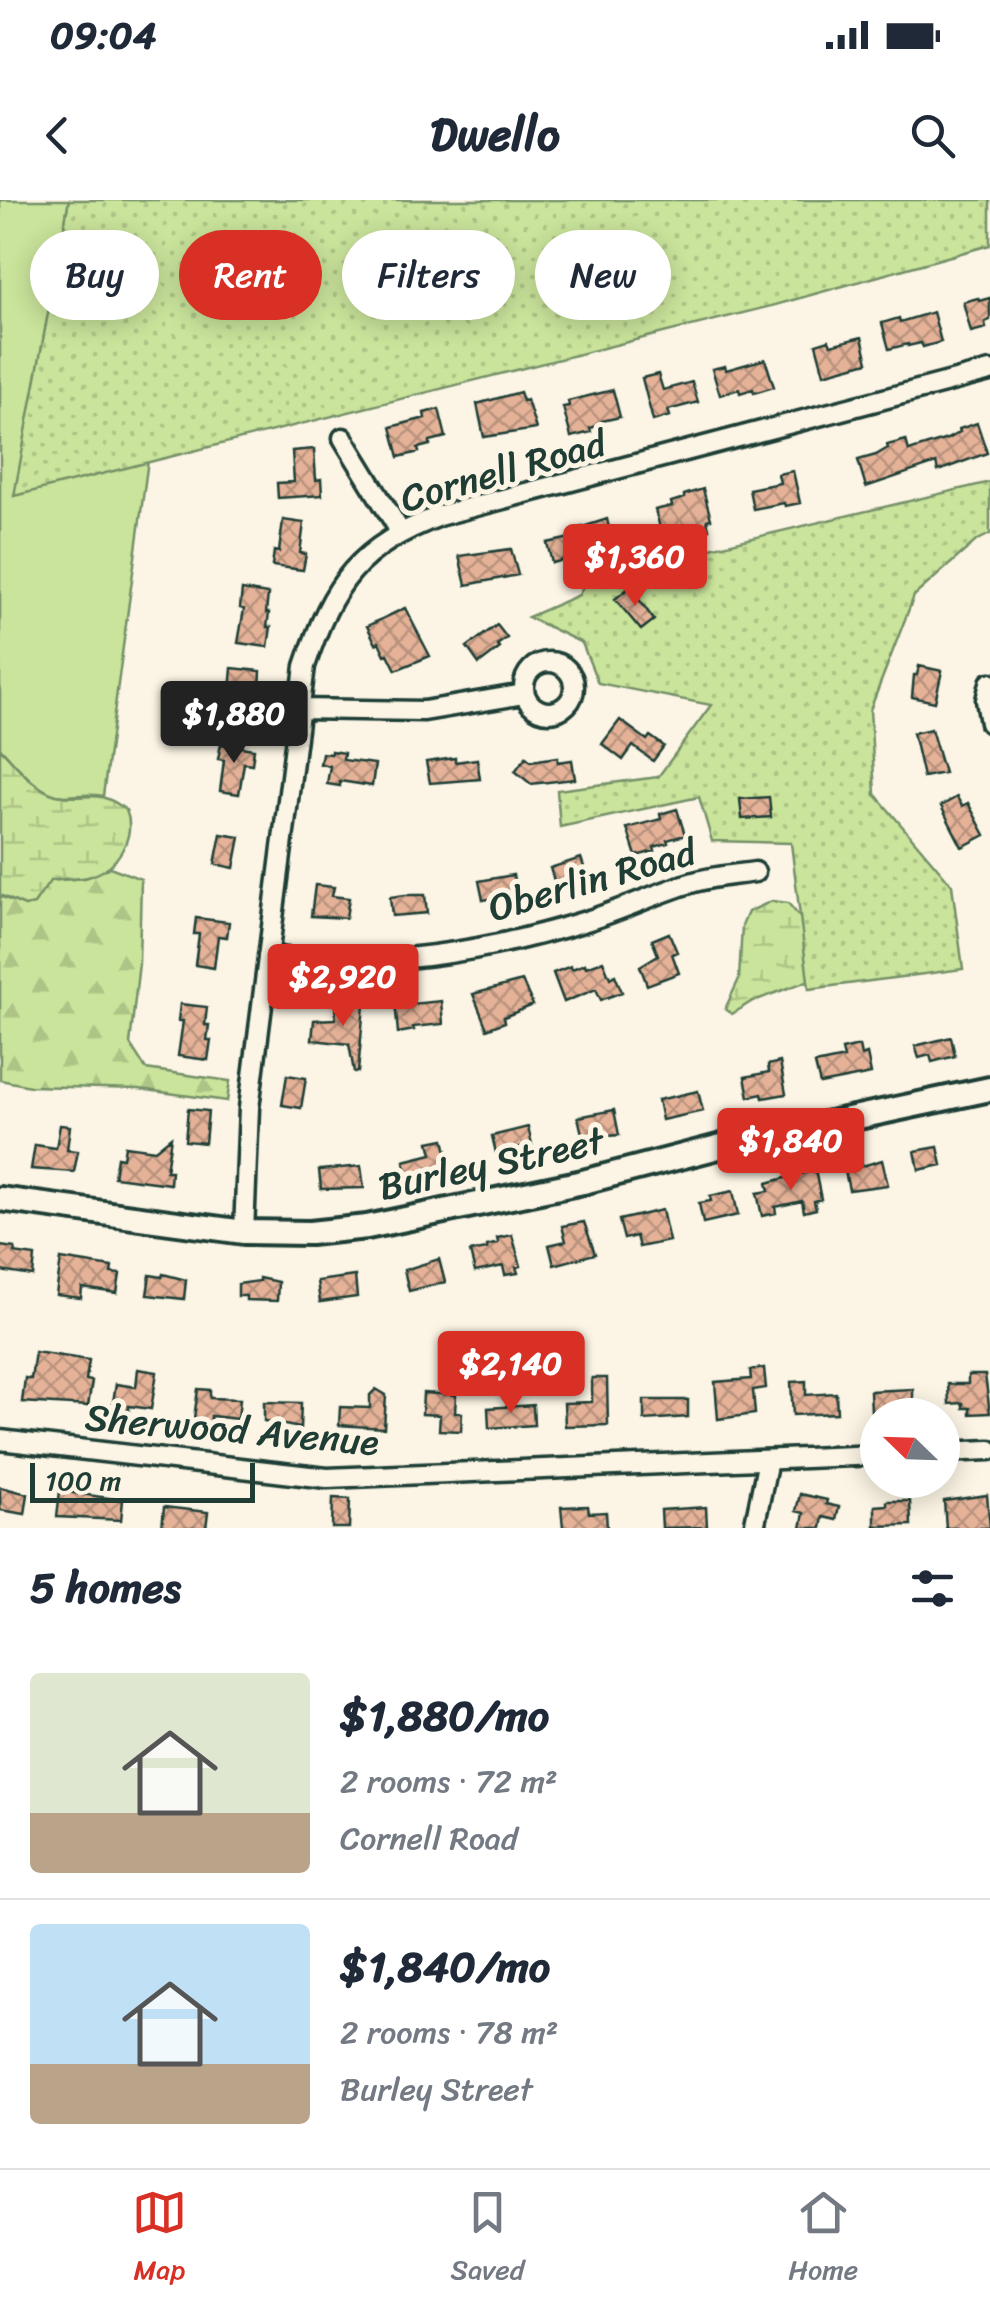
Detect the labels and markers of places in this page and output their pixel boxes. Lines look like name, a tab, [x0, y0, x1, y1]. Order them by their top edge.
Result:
pin: $1,360	[554, 524, 716, 609]
pin: $1,880	[153, 681, 315, 766]
pin: $2,920	[262, 944, 424, 1029]
pin: $1,840	[710, 1108, 872, 1193]
pin: $2,140	[430, 1331, 592, 1416]

